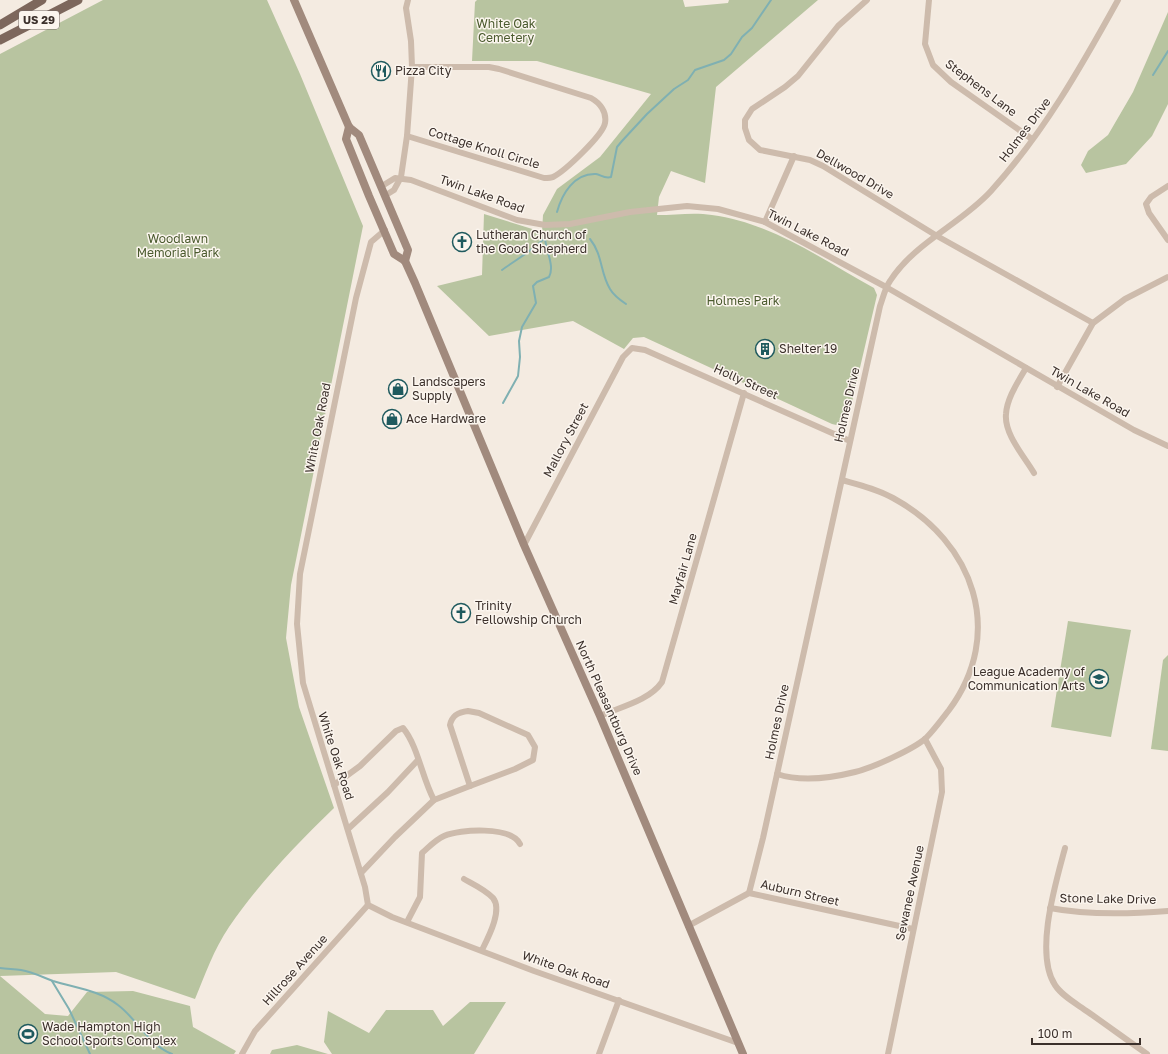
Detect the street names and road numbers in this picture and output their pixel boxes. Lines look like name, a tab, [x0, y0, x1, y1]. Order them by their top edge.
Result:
road number: US 29	[19, 11, 59, 29]
street label: Stephens Lane	[943, 56, 1020, 119]
street label: Holmes Drive	[995, 94, 1054, 165]
street label: Cottage Knoll Circle	[427, 123, 542, 172]
street label: Dellwood Drive	[814, 145, 897, 202]
street label: Twin Lake Road	[438, 171, 527, 216]
street label: Twin Lake Road	[765, 206, 851, 260]
street label: Holly Street	[712, 361, 781, 403]
street label: Twin Lake Road	[1048, 363, 1133, 420]
street label: Holmes Drive	[831, 366, 862, 444]
street label: White Oak Road	[301, 381, 334, 474]
street label: Mallory Street	[540, 400, 592, 480]
street label: Mayfair Lane	[665, 531, 700, 606]
street label: North Pleasantburg Drive	[573, 638, 646, 778]
street label: Holmes Drive	[761, 683, 792, 761]
street label: White Oak Road	[315, 710, 358, 802]
street label: Sewanee Avenue	[892, 844, 927, 942]
street label: Auburn Street	[759, 876, 841, 909]
street label: Stone Lake Drive	[1060, 890, 1157, 907]
street label: Hillrose Avenue	[259, 931, 330, 1008]
street label: White Oak Road	[520, 948, 612, 992]

